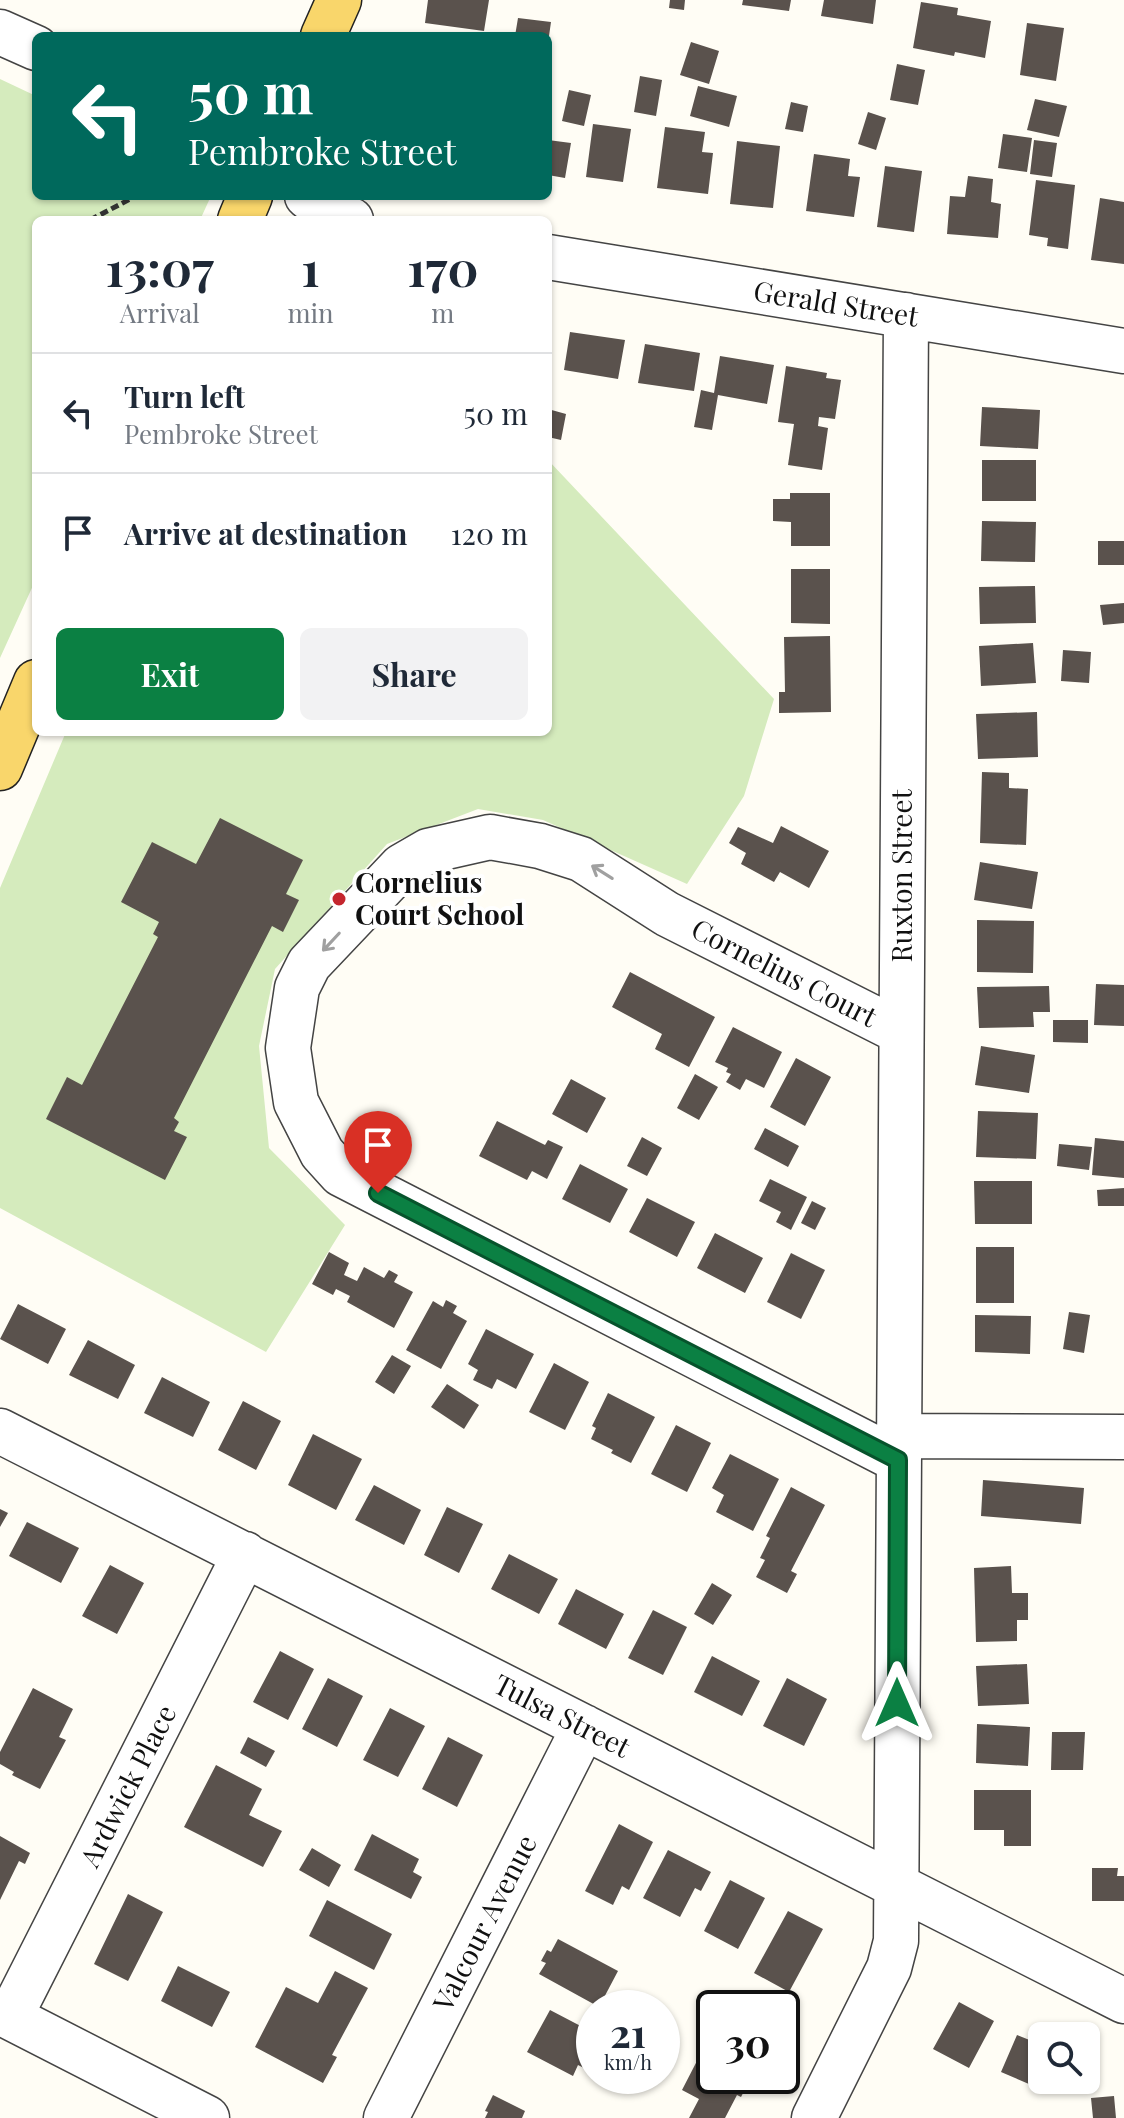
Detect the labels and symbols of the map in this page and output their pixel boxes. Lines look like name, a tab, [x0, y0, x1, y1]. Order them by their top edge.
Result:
street label: Gerald Street	[751, 271, 922, 334]
street label: Ruxton Street	[882, 788, 919, 963]
place label: Cornelius Court School	[355, 863, 524, 932]
one-way arrow	[591, 864, 613, 881]
marker: Cornelius Court School	[330, 890, 348, 908]
street label: Cornelius Court	[686, 909, 885, 1035]
one-way arrow	[322, 931, 340, 951]
pin	[344, 1111, 412, 1193]
position arrow	[855, 1661, 939, 1745]
street label: Tulsa Street	[488, 1665, 638, 1765]
street label: Ardwick Place	[70, 1698, 183, 1873]
street label: Valcour Avenue	[423, 1828, 544, 2018]
speed limit sign: 30	[696, 1990, 800, 2094]

